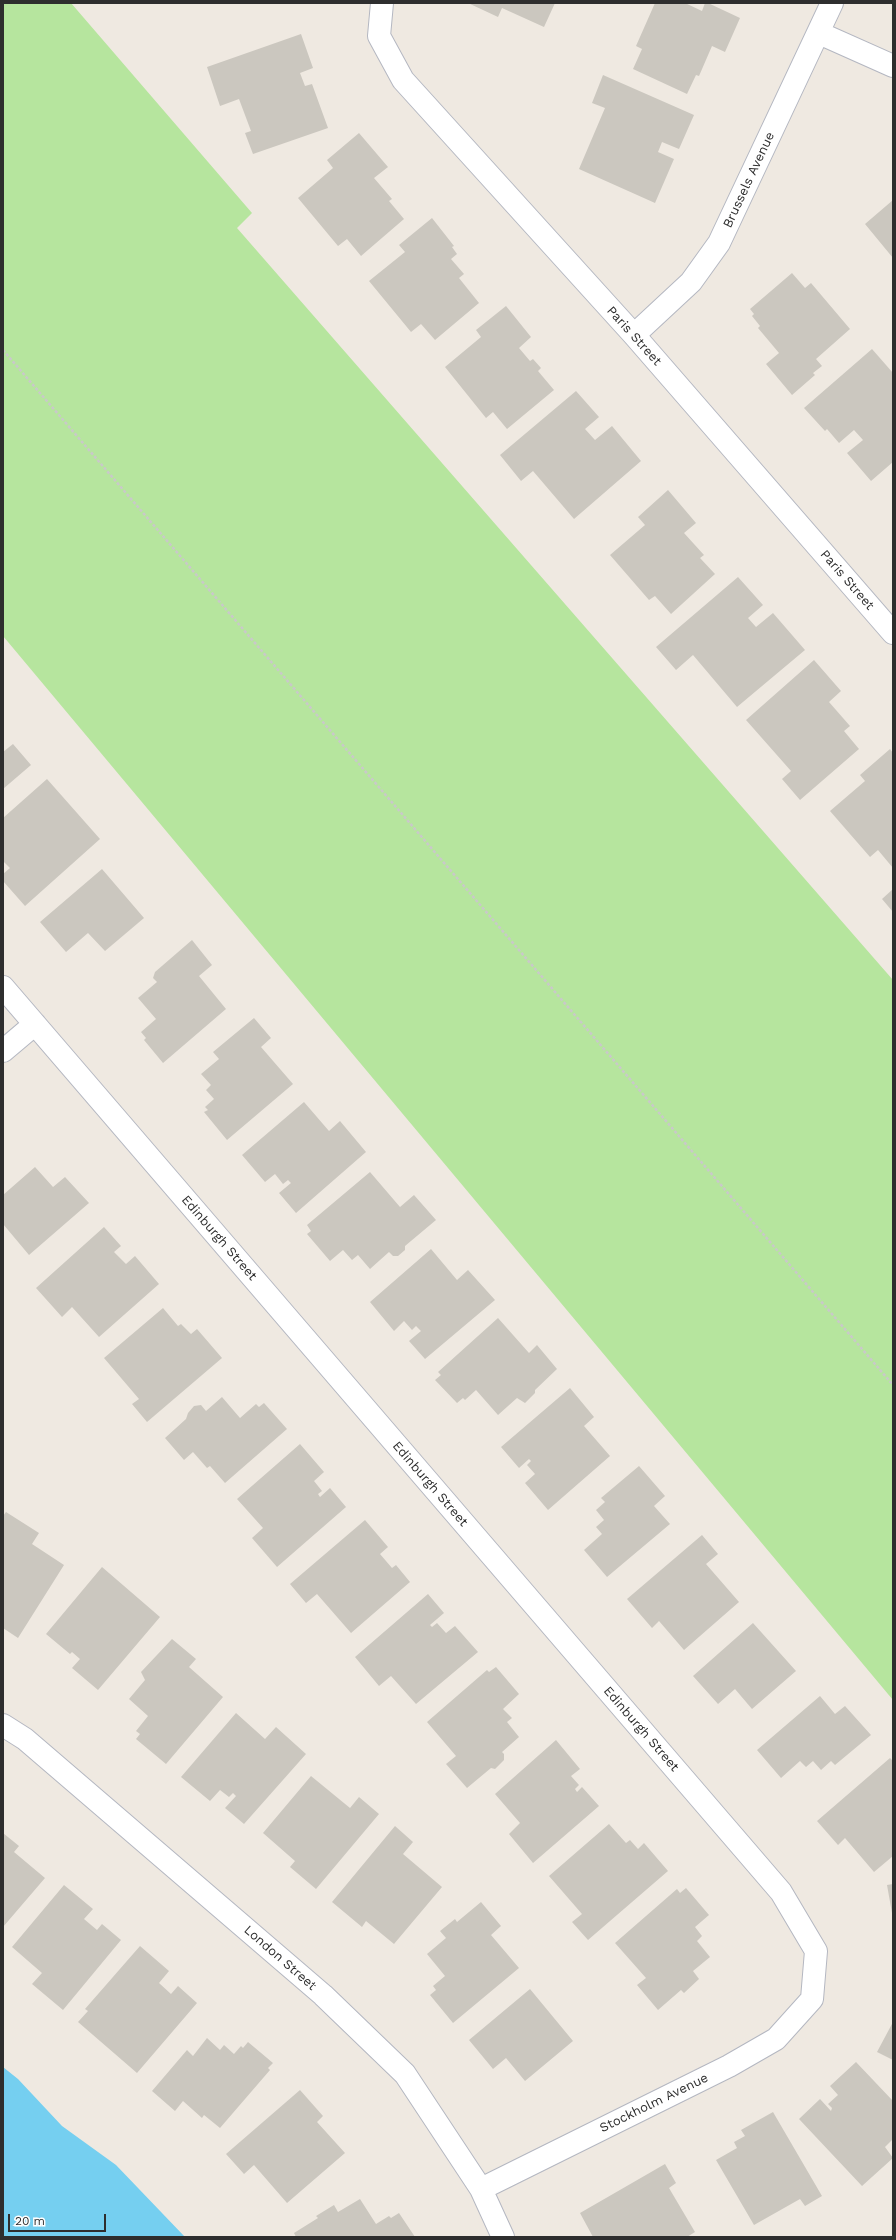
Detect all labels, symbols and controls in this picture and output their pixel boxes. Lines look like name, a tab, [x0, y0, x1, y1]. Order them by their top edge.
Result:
street label: Brussels Avenue	[720, 129, 778, 231]
street label: Paris Street	[603, 303, 665, 369]
street label: Paris Street	[817, 547, 877, 613]
street label: Edinburgh Street	[178, 1192, 260, 1284]
street label: Edinburgh Street	[389, 1438, 471, 1530]
street label: Edinburgh Street	[600, 1683, 682, 1775]
street label: London Street	[241, 1922, 319, 1994]
street label: Stockholm Avenue	[597, 2070, 711, 2136]
scale bar	[10, 2206, 108, 2232]
text: 20 m	[15, 2214, 45, 2228]

